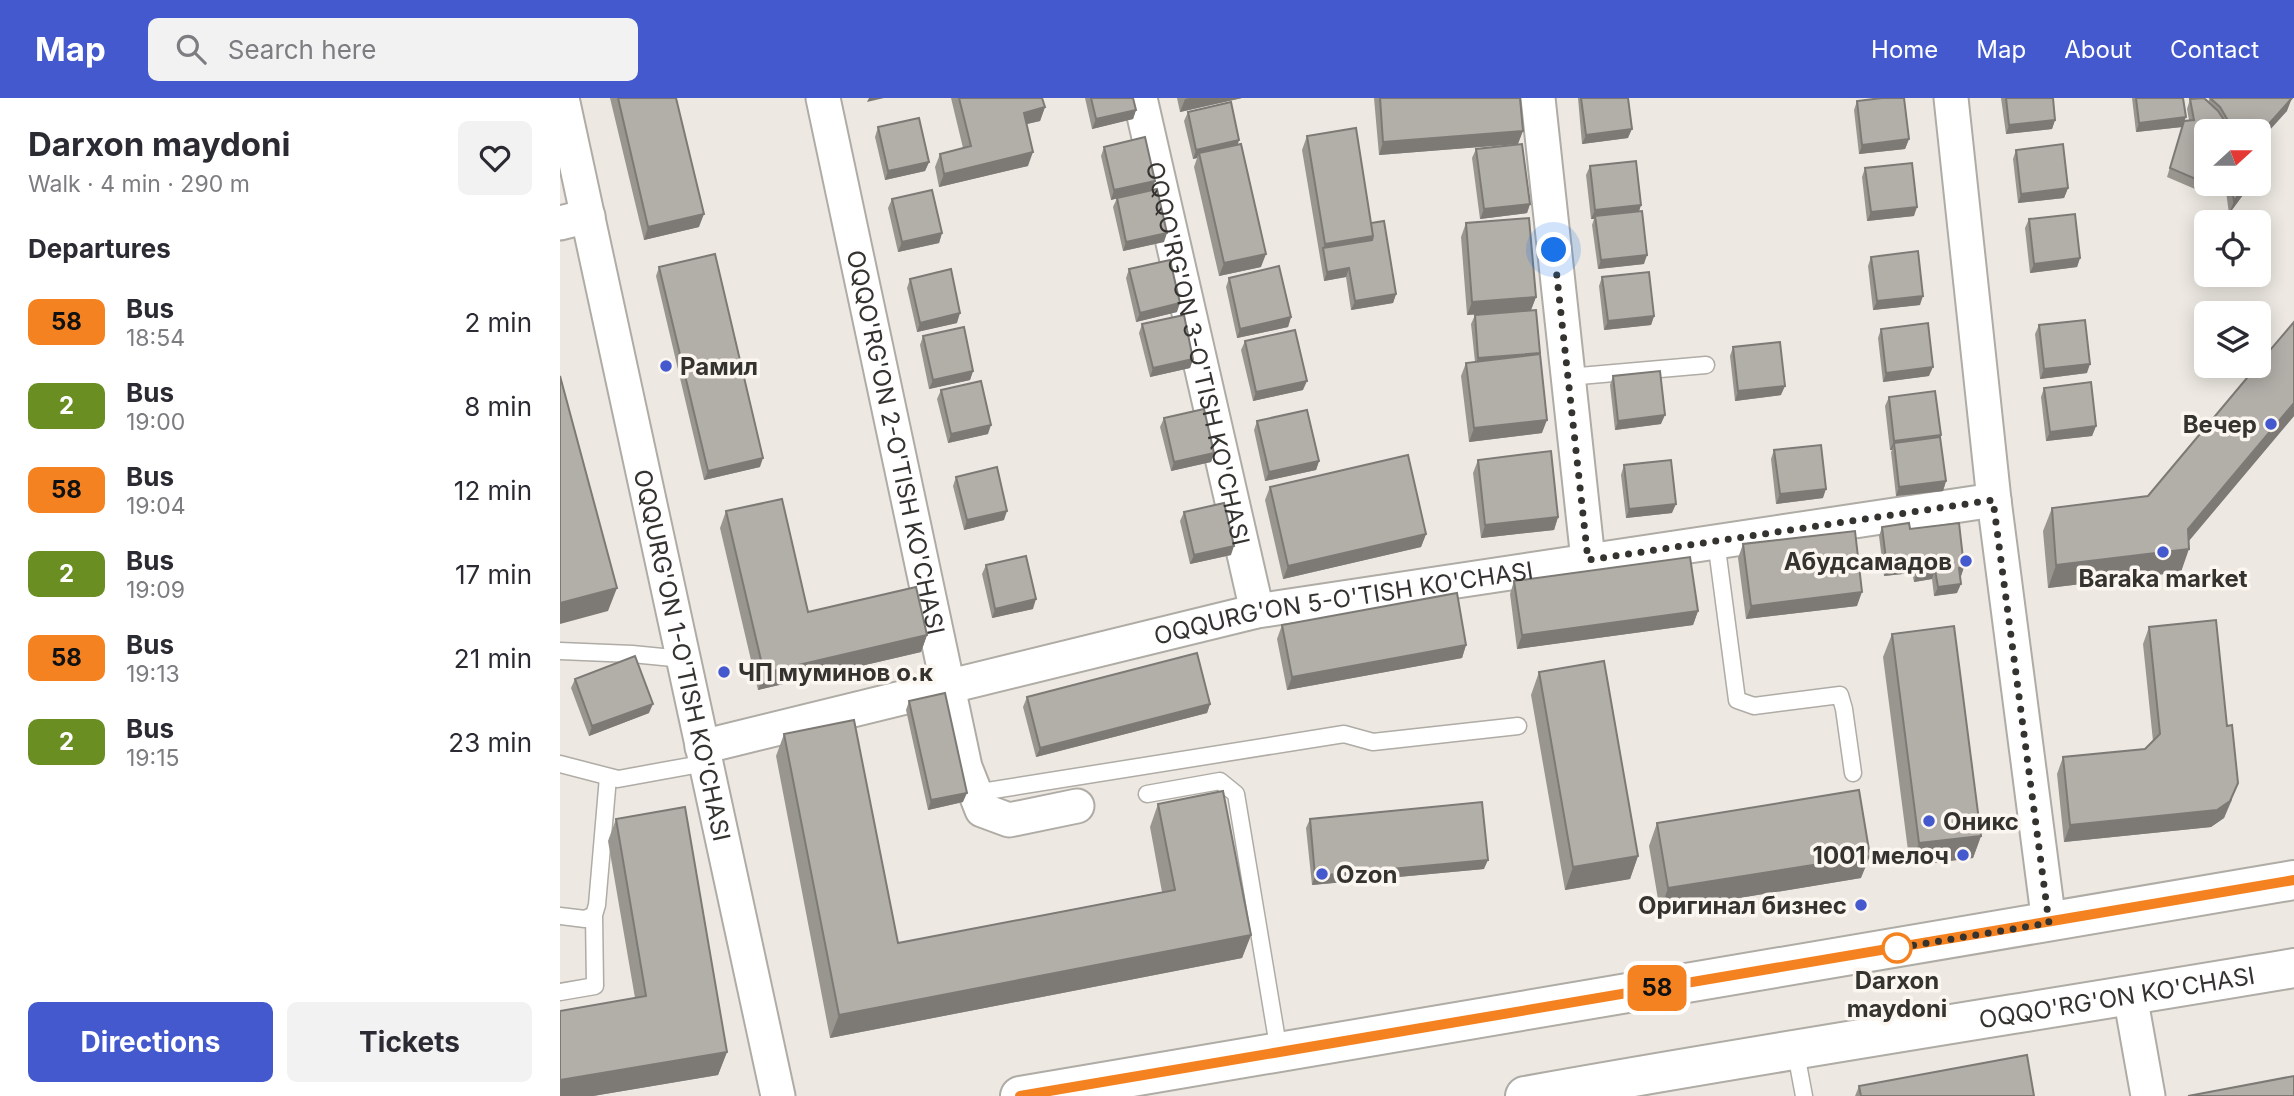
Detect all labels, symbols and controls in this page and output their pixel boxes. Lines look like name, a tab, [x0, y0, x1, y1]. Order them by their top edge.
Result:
search box	[148, 18, 638, 81]
text: Map	[35, 29, 106, 69]
icon: search	[172, 30, 210, 68]
text: Search here	[228, 34, 376, 65]
text: Home	[1871, 35, 1938, 64]
text: Map	[1976, 35, 2026, 64]
text: About	[2064, 35, 2132, 64]
text: Contact	[2170, 35, 2259, 64]
north arrow	[2194, 119, 2272, 196]
map controls	[2194, 119, 2271, 378]
button: heart	[458, 121, 532, 195]
text: Darxon maydoni	[28, 124, 291, 164]
street label: OQQO'RG'ON 3-O'TISH KO'CHASI	[1140, 159, 1256, 548]
text: Walk · 4 min · 290 m	[28, 170, 250, 198]
button: locate	[2194, 210, 2271, 287]
your location	[1536, 232, 1571, 267]
text: Departures	[28, 233, 171, 264]
street label: OQQO'RG'ON 2-O'TISH KO'CHASI	[841, 247, 951, 637]
text: Bus	[126, 293, 174, 324]
button: layers	[2194, 301, 2271, 378]
text: 58	[51, 307, 82, 336]
text: 2 min	[464, 307, 532, 338]
text: 18:54	[126, 324, 185, 352]
place label: Рамил	[680, 352, 758, 381]
marker: Рамил	[658, 358, 674, 374]
text: Bus	[126, 377, 174, 408]
text: 2	[59, 391, 74, 420]
text: 8 min	[464, 391, 532, 422]
text: 19:00	[126, 408, 185, 436]
place label: Вечер	[2183, 410, 2257, 439]
marker: Вечер	[2263, 416, 2279, 432]
text: Bus	[126, 461, 174, 492]
street label: OQQURG'ON 1-O'TISH KO'CHASI	[628, 466, 737, 844]
text: 58	[51, 475, 82, 504]
text: 12 min	[454, 475, 532, 506]
text: 19:04	[126, 492, 186, 520]
marker: Baraka market	[2155, 544, 2171, 560]
text: Bus	[126, 545, 174, 576]
place label: Абудсамадов	[1784, 547, 1952, 576]
marker: Абудсамадов	[1958, 553, 1974, 569]
street label: OQQURG'ON 5-O'TISH KO'CHASI	[1151, 555, 1535, 650]
text: 2	[59, 559, 74, 588]
text: 17 min	[455, 559, 532, 590]
place label: Baraka market	[2078, 564, 2248, 593]
text: 19:09	[126, 576, 185, 604]
text: Bus	[126, 629, 174, 660]
text: 58	[51, 643, 82, 672]
text: 21 min	[454, 643, 532, 674]
place label: ЧП муминов о.к	[738, 658, 933, 687]
text: 19:13	[126, 660, 180, 688]
marker: ЧП муминов о.к	[716, 664, 732, 680]
text: Bus	[126, 713, 174, 744]
text: 2	[59, 727, 74, 756]
text: 23 min	[448, 727, 532, 758]
text: 19:15	[126, 744, 180, 772]
place label: Оникс	[1943, 807, 2019, 836]
marker: Оникс	[1921, 813, 1937, 829]
place label: 1001 мелоч	[1813, 841, 1949, 870]
marker: 1001 мелоч	[1955, 847, 1971, 863]
place label: Ozon	[1336, 860, 1397, 889]
marker: Ozon	[1314, 866, 1330, 882]
place label: Оригинал бизнес	[1638, 891, 1847, 920]
marker: Оригинал бизнес	[1853, 897, 1869, 913]
marker: Darxon maydoni	[1882, 933, 1912, 963]
street label: OQQO'RG'ON KO'CHASI	[1977, 960, 2257, 1034]
line badge: 58	[1626, 965, 1688, 1011]
place label: Darxon maydoni	[1847, 966, 1947, 1023]
text: 58	[1642, 973, 1672, 1002]
button: Directions	[28, 1002, 273, 1082]
button: Tickets	[287, 1002, 532, 1082]

